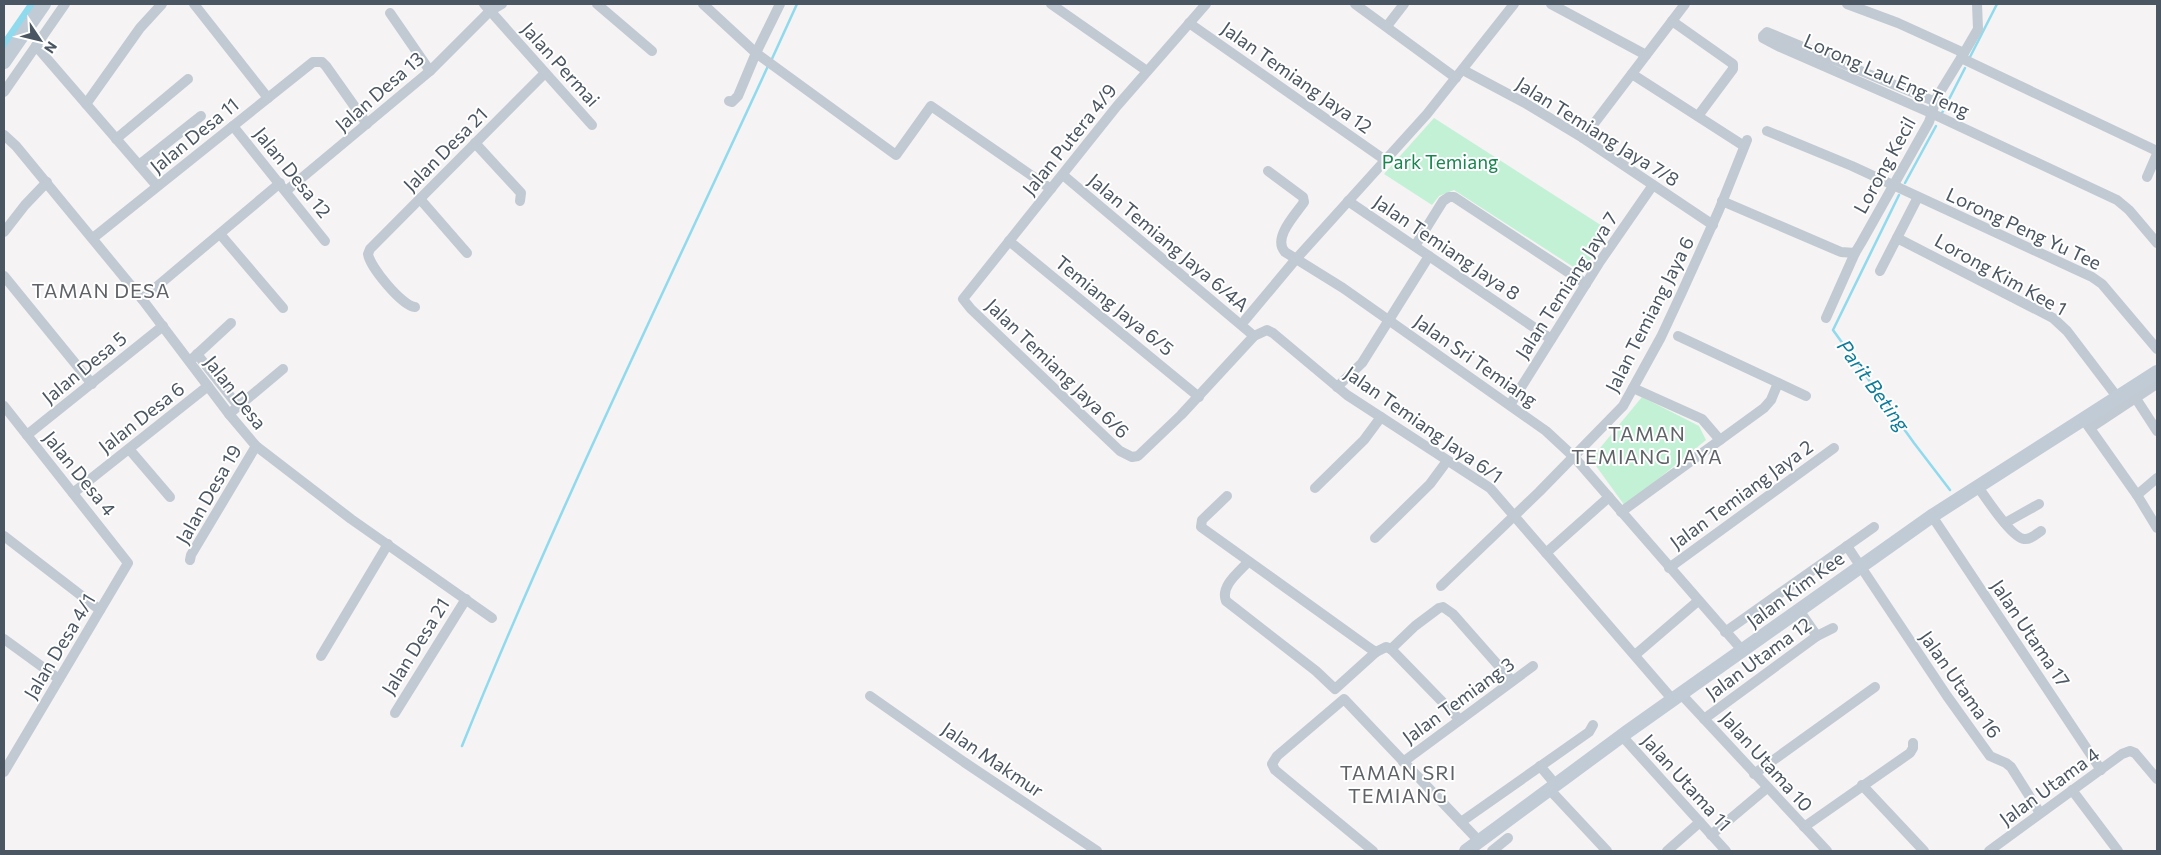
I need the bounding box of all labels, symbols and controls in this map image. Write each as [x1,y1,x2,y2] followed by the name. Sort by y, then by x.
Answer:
[15,15,65,65] north arrow
[1217,16,1377,138] street label: Jalan Temiang Jaya 12
[517,17,605,111] street label: Jalan Permai
[1801,28,1973,122] street label: Lorong Lau Eng Teng
[41,39,61,57] text: N
[330,46,428,136] street label: Jalan Desa 13
[1512,71,1684,191] street label: Jalan Temiang Jaya 7/8
[1017,79,1121,199] street label: Jalan Putera 4/9
[145,92,243,178] street label: Jalan Desa 11
[398,102,492,196] street label: Jalan Desa 21
[1848,113,1920,217] street label: Lorong Kecil
[250,122,336,222] street label: Jalan Desa 12
[1382,150,1498,173] park label: Park Temiang
[1084,168,1254,316] street label: Jalan Temiang Jaya 6/4A
[1943,182,2105,274] street label: Lorong Peng Yu Tee
[1369,189,1525,305] street label: Jalan Temiang Jaya 8
[1510,207,1622,363] street label: Jalan Temiang Jaya 7
[1931,228,2071,320] street label: Lorong Kim Kee 1
[1600,232,1698,396] street label: Jalan Temiang Jaya 6
[1051,250,1179,360] street label: Temiang Jaya 6/5
[32,278,170,302] district label: TAMAN DESA
[981,293,1135,443] street label: Jalan Temiang Jaya 6/6
[1410,309,1542,411] street label: Jalan Sri Temiang
[37,326,131,408] street label: Jalan Desa 5
[1833,335,1916,436] water label: Parit Beting
[200,350,272,434] street label: Jalan Desa
[1340,361,1508,487] street label: Jalan Temiang Jaya 6/1
[94,376,188,458] street label: Jalan Desa 6
[1571,421,1723,468] district label: TAMAN TEMIANG JAYA
[39,426,121,520] street label: Jalan Desa 4
[1665,435,1817,553] street label: Jalan Temiang Jaya 2
[170,440,246,548] street label: Jalan Desa 19
[1742,546,1848,632] street label: Jalan Kim Kee
[1987,575,2075,691] street label: Jalan Utama 17
[19,589,99,703] street label: Jalan Desa 4/1
[376,593,454,699] street label: Jalan Desa 21
[1701,612,1815,704] street label: Jalan Utama 12
[1915,626,2007,742] street label: Jalan Utama 16
[1398,652,1518,748] street label: Jalan Temiang 3
[1716,706,1818,816] street label: Jalan Utama 10
[938,717,1049,802] street label: Jalan Makmur
[1637,729,1737,835] street label: Jalan Utama 11
[1995,742,2103,830] street label: Jalan Utama 4
[1340,760,1456,807] district label: TAMAN SRI TEMIANG

